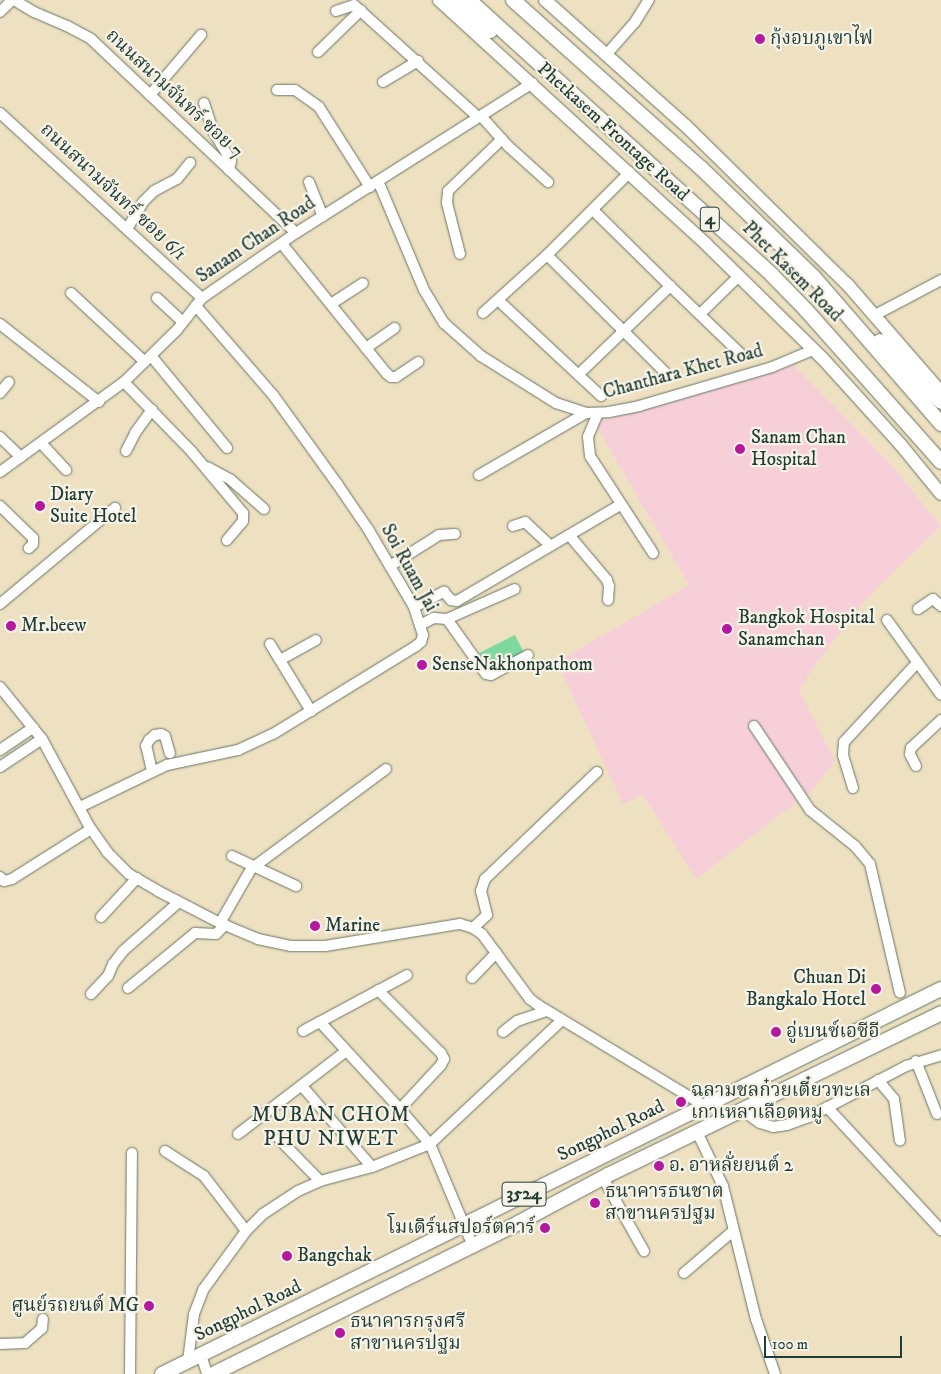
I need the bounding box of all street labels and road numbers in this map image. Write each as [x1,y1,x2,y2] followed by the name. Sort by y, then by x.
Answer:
[101,25,247,163] street label: ถนนสนามจันทร์ ซอย 7
[532,58,694,206] street label: Phetkasem Frontage Road
[35,118,191,266] street label: ถนนสนามจันทร์ ซอย 6/1
[192,192,320,288] street label: Sanam Chan Road
[699,203,721,234] road number: 4
[737,217,847,327] street label: Phet Kasem Road
[601,340,765,404] street label: Chanthara Khet Road
[376,520,442,616] street label: Soi Ruam Jai
[554,1095,668,1167] street label: Songphol Road
[502,1178,546,1210] road number: 3524
[191,1275,305,1347] street label: Songphol Road

